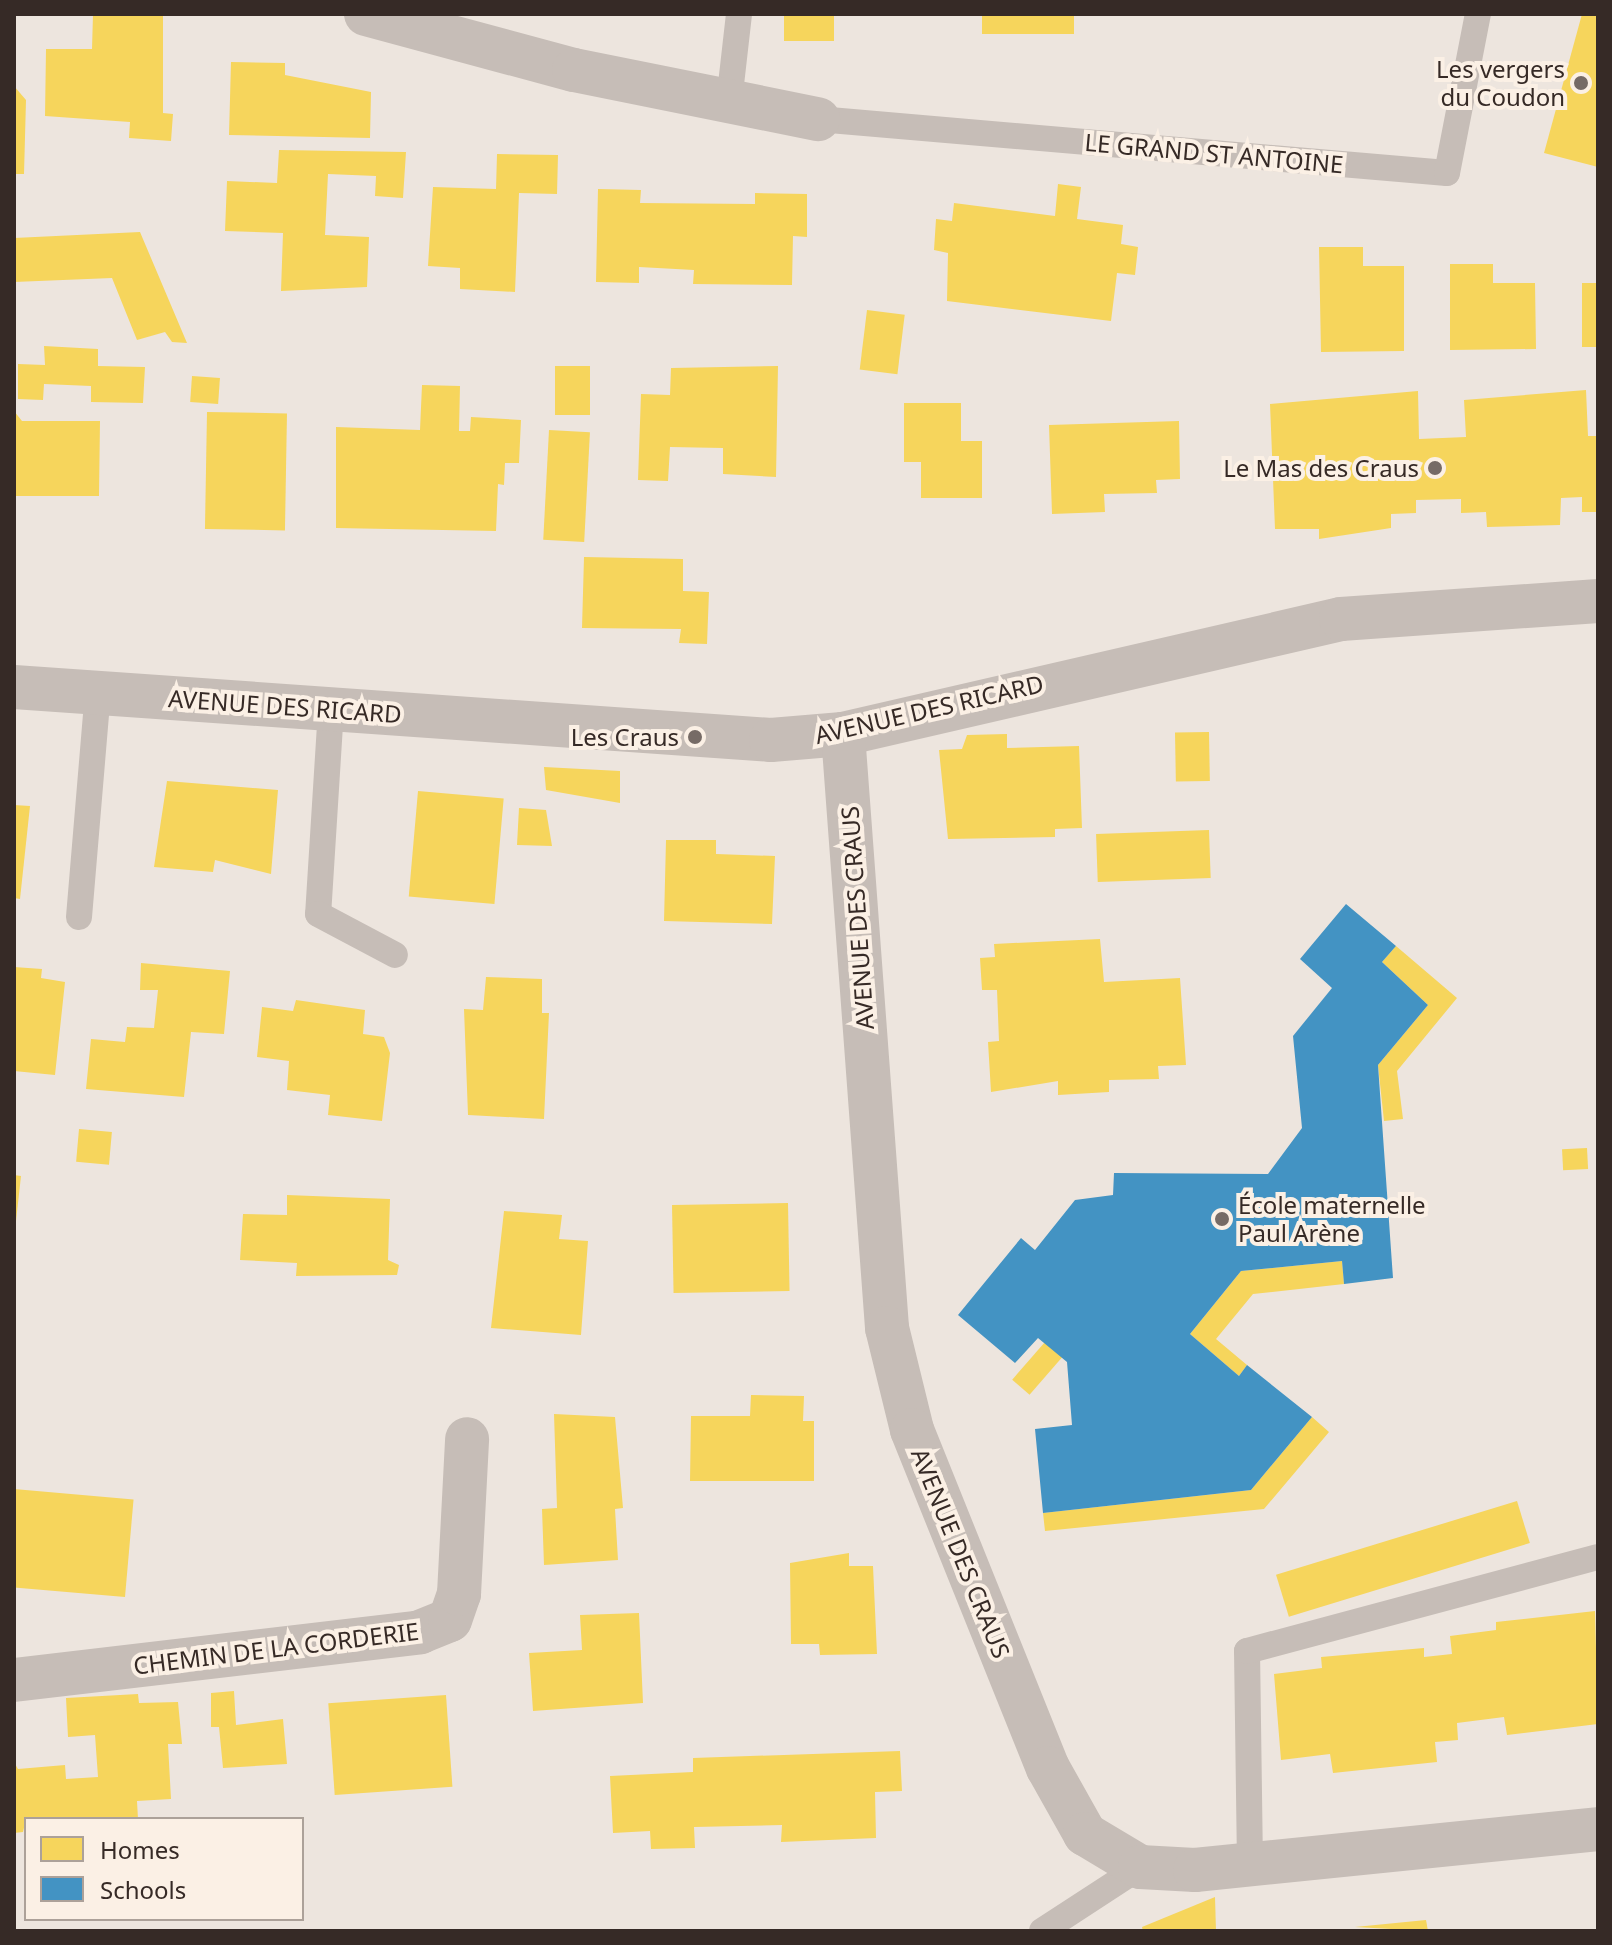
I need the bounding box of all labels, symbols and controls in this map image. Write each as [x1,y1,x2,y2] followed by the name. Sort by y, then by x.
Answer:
[1436,55,1565,111] place label: Les vergers du Coudon
[1572,74,1590,92] marker: Les vergers du Coudon
[1083,127,1345,179] street label: LE GRAND ST ANTOINE
[1223,454,1419,482] place label: Le Mas des Craus
[1426,459,1444,477] marker: Le Mas des Craus
[812,669,1046,749] street label: AVENUE DES RICARD
[167,683,403,729] street label: AVENUE DES RICARD
[571,723,679,751] place label: Les Craus
[686,728,704,746] marker: Les Craus
[835,805,879,1031] street label: AVENUE DES CRAUS
[1238,1191,1426,1247] place label: École maternelle Paul Arène
[1213,1210,1231,1228] marker: École maternelle Paul Arène
[906,1444,1016,1662] street label: AVENUE DES CRAUS
[132,1616,420,1680] street label: CHEMIN DE LA CORDERIE
[24,1817,304,1921] legend
[100,1833,180,1866] text: Homes
[100,1873,186,1906] text: Schools

